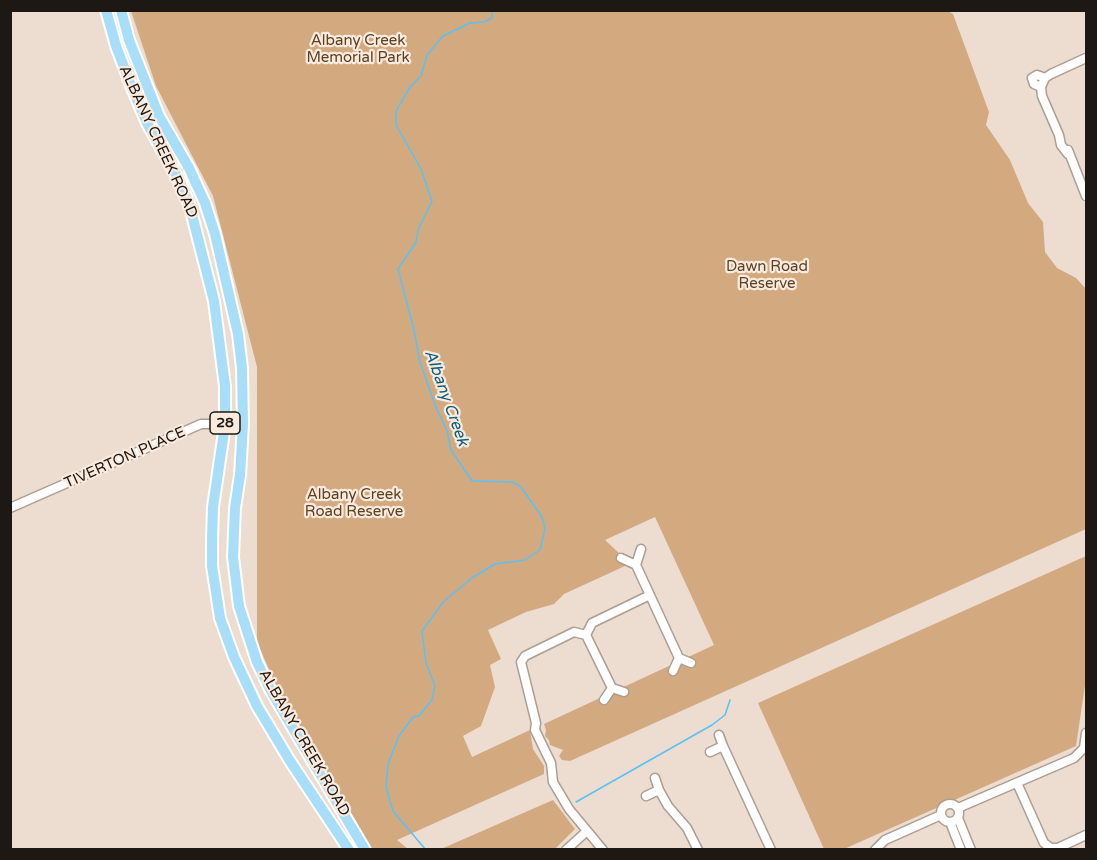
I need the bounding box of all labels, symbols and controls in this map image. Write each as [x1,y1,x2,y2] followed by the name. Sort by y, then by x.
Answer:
[306,32,410,67] park label: Albany Creek Memorial Park
[115,63,201,221] street label: ALBANY CREEK ROAD
[726,258,808,293] park label: Dawn Road Reserve
[420,347,472,449] water label: Albany Creek
[210,412,240,434] road number: 28
[62,423,188,493] street label: TIVERTON PLACE
[305,486,403,521] park label: Albany Creek Road Reserve
[255,667,353,819] street label: ALBANY CREEK ROAD

